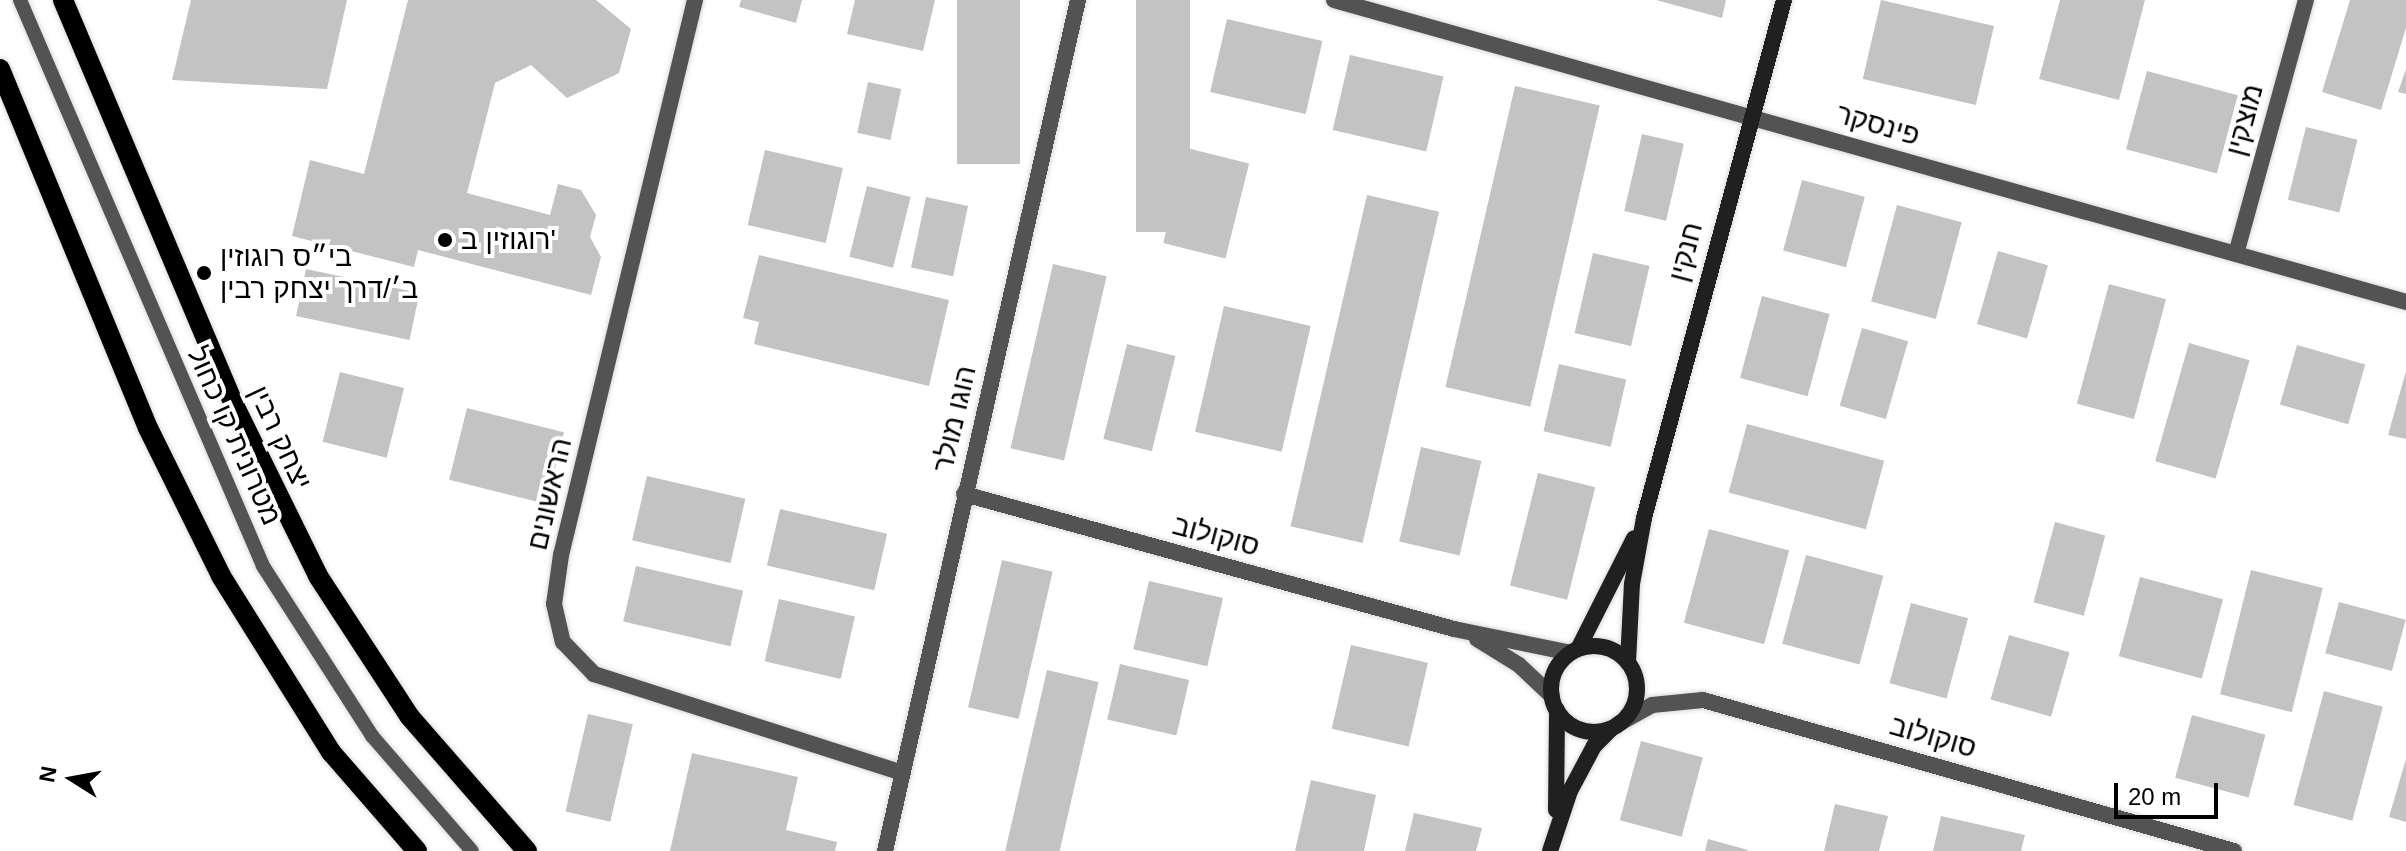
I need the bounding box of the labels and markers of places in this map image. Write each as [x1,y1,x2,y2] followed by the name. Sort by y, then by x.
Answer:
[461,223,556,257] place label: רוגוזין ב'
[436,231,454,249] marker: רוגוזין ב'
[220,240,418,306] place label: בי״ס רוגוזין ב׳/דרך יצחק רבין
[195,264,213,282] marker: בי״ס רוגוזין ב׳/דרך יצחק רבין

